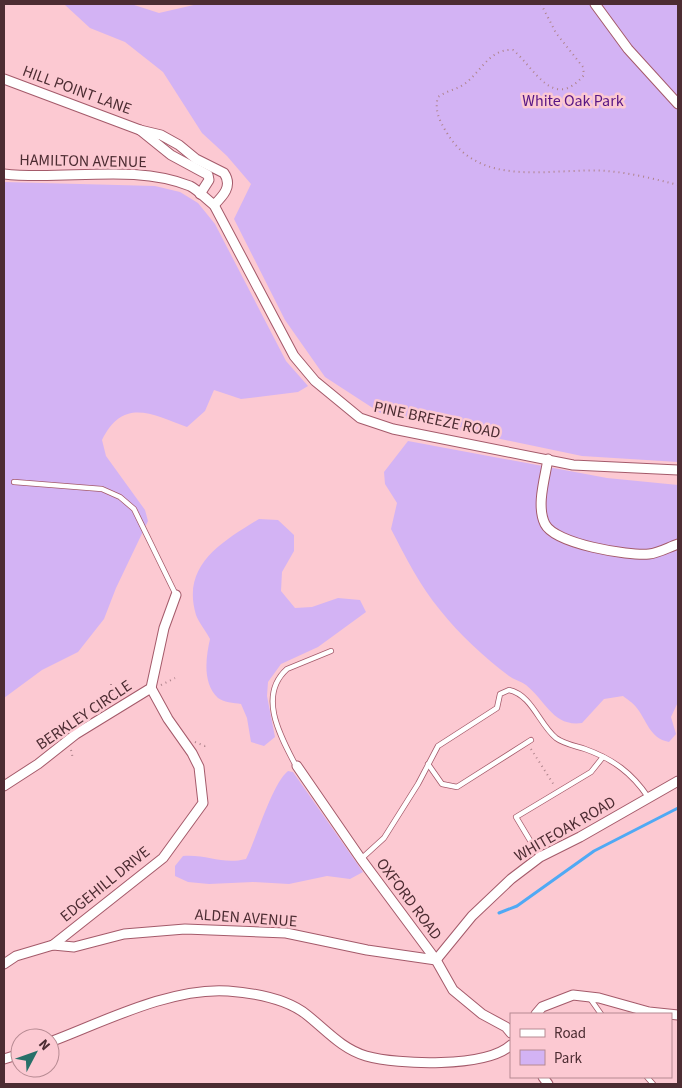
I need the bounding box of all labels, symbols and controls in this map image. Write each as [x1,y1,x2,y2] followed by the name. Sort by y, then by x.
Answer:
[19,60,135,120] street label: HILL POINT LANE
[522,90,624,112] park label: White Oak Park
[19,149,147,173] street label: HAMILTON AVENUE
[372,396,503,444] street label: PINE BREEZE ROAD
[32,675,136,755] street label: BERKLEY CIRCLE
[510,791,620,867] street label: WHITEOAK ROAD
[55,841,155,927] street label: EDGEHILL DRIVE
[371,854,447,945] street label: OXFORD ROAD
[194,903,298,933] street label: ALDEN AVENUE
[510,1013,672,1078] legend
[554,1023,586,1044] text: Road
[10,1028,60,1078] north arrow
[33,1035,55,1055] text: N
[554,1048,583,1069] text: Park

